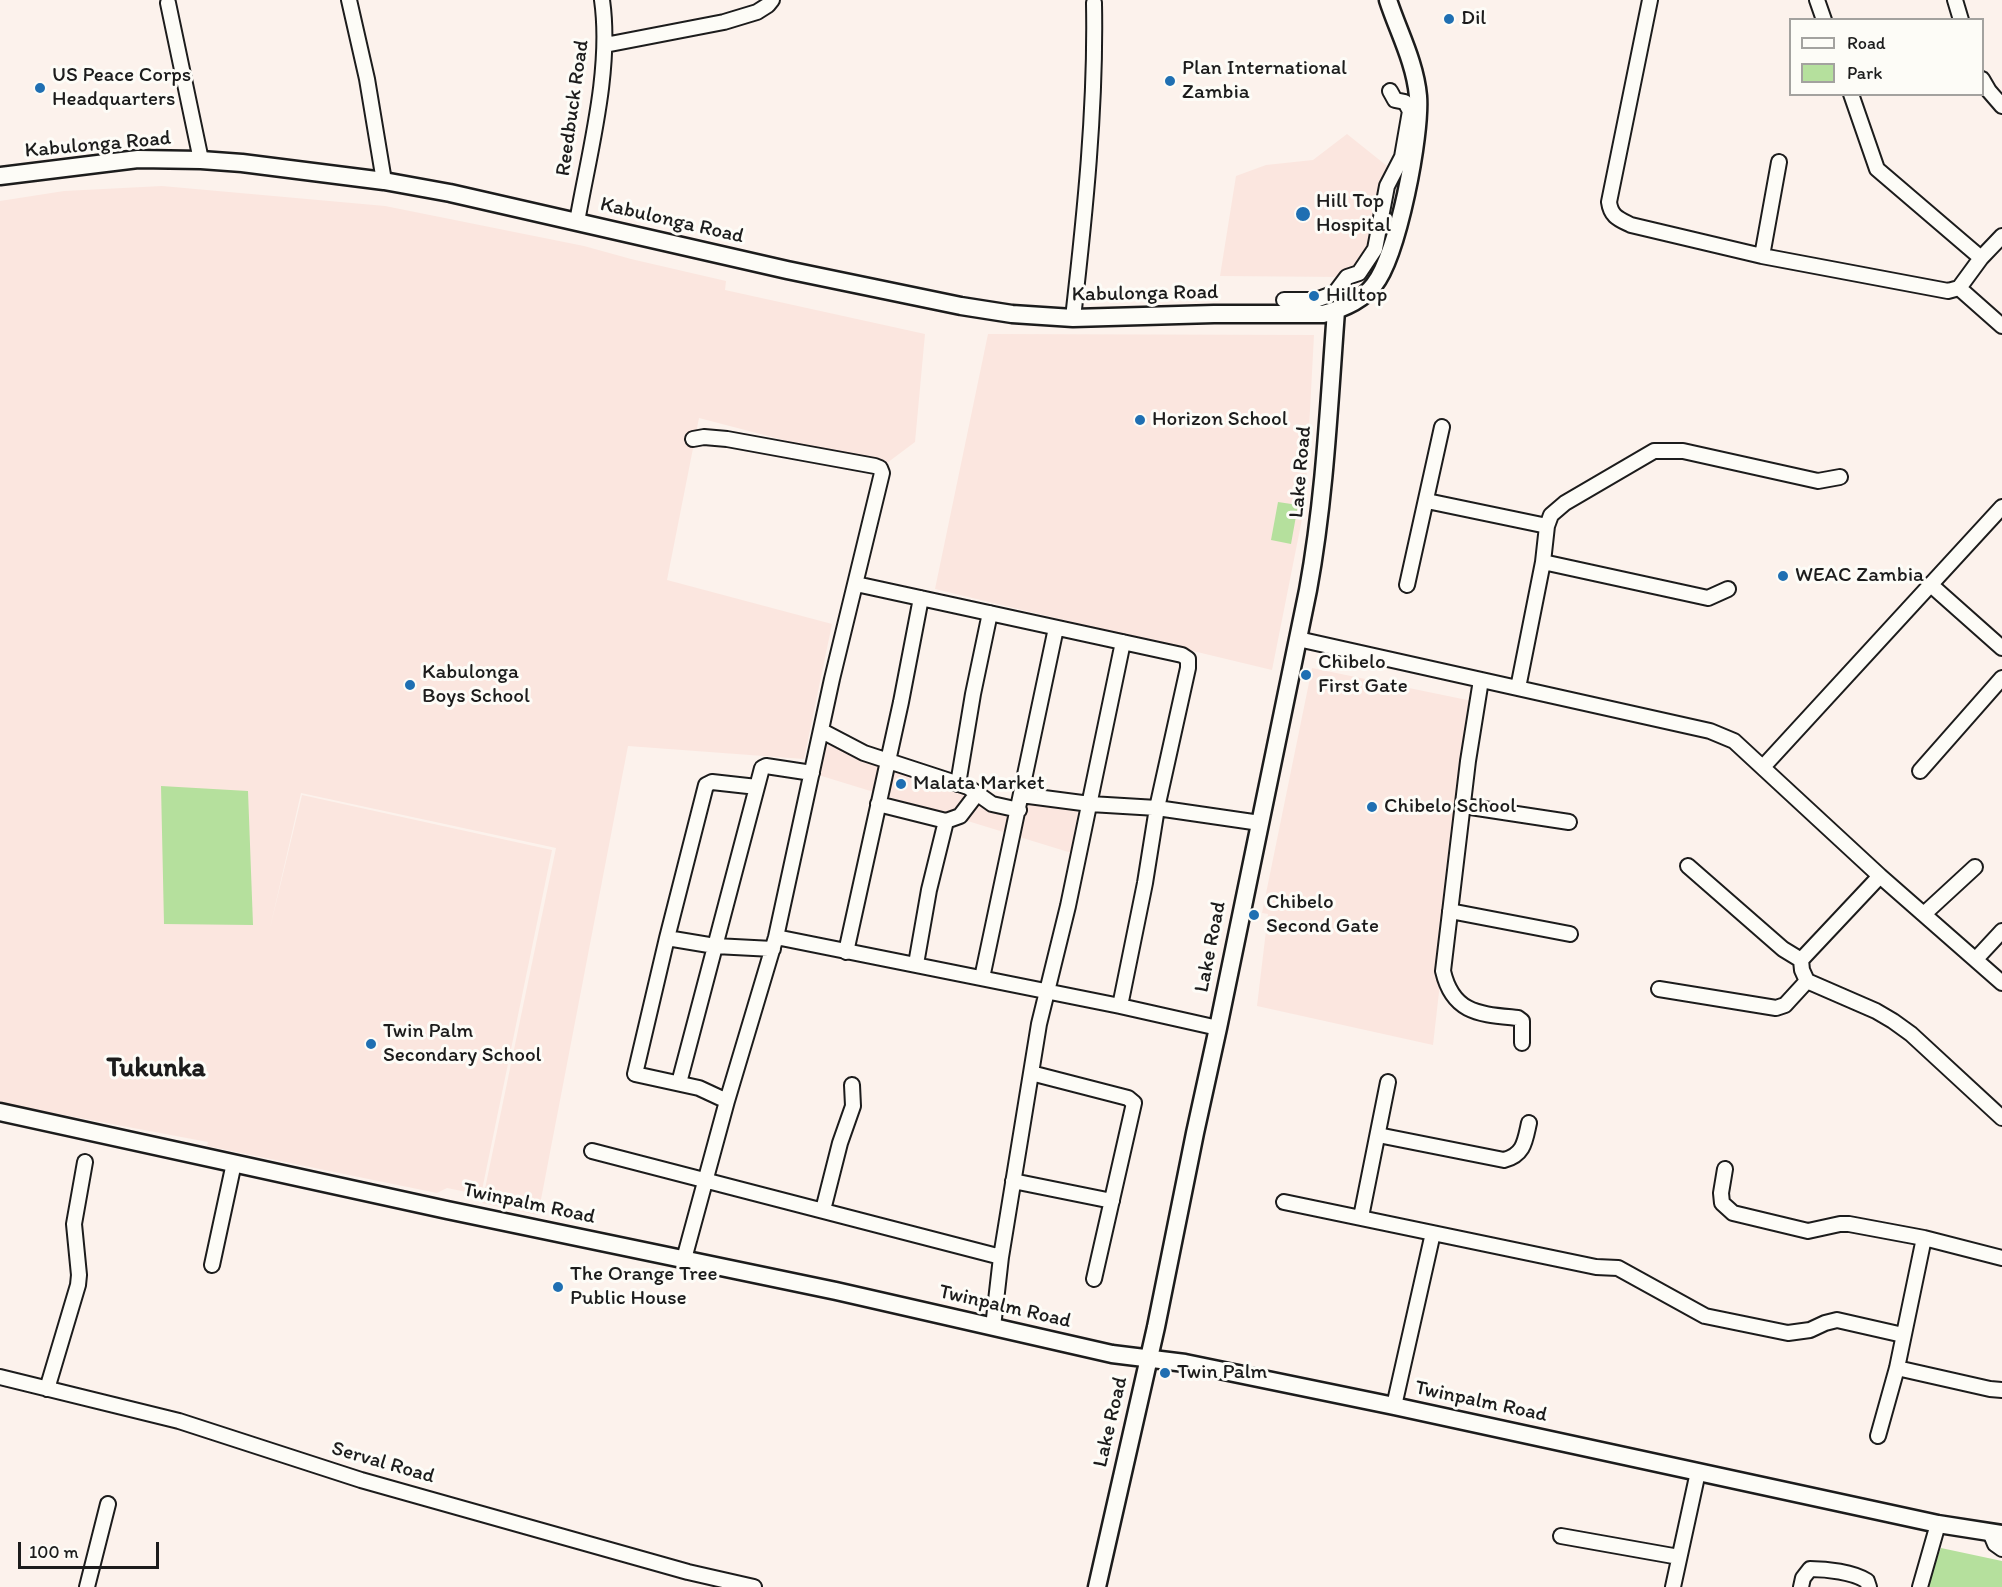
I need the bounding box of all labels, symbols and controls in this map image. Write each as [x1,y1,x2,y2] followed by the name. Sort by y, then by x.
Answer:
[1461,6,1486,32] place label: Dil
[1442,12,1456,26] marker: Dil
[1789,18,1984,96] legend
[1847,32,1886,54] text: Road
[551,38,595,178] street label: Reedbuck Road
[1182,56,1347,106] place label: Plan International Zambia
[1847,62,1882,84] text: Park
[52,63,191,113] place label: US Peace Corps Headquarters
[1163,74,1177,88] marker: Plan International Zambia
[33,81,47,95] marker: US Peace Corps Headquarters
[24,126,172,164] street label: Kabulonga Road
[1316,189,1391,239] place label: Hill Top Hospital
[598,192,746,250] street label: Kabulonga Road
[1294,205,1312,223] marker: Hill Top Hospital
[1071,280,1219,308] street label: Kabulonga Road
[1326,283,1387,309] place label: Hilltop
[1307,289,1321,303] marker: Hilltop
[1152,407,1288,433] place label: Horizon School
[1133,413,1147,427] marker: Horizon School
[1284,425,1318,519] street label: Lake Road
[1795,563,1924,589] place label: WEAC Zambia
[1776,569,1790,583] marker: WEAC Zambia
[1318,650,1408,700] place label: Chibelo First Gate
[422,660,530,710] place label: Kabulonga Boys School
[1299,668,1313,682] marker: Chibelo First Gate
[403,678,417,692] marker: Kabulonga Boys School
[913,771,1045,797] place label: Malata Market
[894,777,908,791] marker: Malata Market
[1384,794,1516,820] place label: Chibelo School
[1365,800,1379,814] marker: Chibelo School
[1266,890,1379,940] place label: Chibelo Second Gate
[1190,899,1232,995] street label: Lake Road
[1247,908,1261,922] marker: Chibelo Second Gate
[383,1019,542,1069] place label: Twin Palm Secondary School
[364,1037,378,1051] marker: Twin Palm Secondary School
[106,1053,206,1085] district label: Tukunka
[460,1178,598,1230] street label: Twinpalm Road
[570,1262,718,1312] place label: The Orange Tree Public House
[551,1280,565,1294] marker: The Orange Tree Public House
[936,1280,1074,1334] street label: Twinpalm Road
[1177,1360,1267,1386] place label: Twin Palm
[1158,1366,1172,1380] marker: Twin Palm
[1088,1374,1134,1470] street label: Lake Road
[1412,1376,1550,1428] street label: Twinpalm Road
[329,1436,437,1490] street label: Serval Road
[21,1530,162,1568] scale bar
[29,1541,79,1563] text: 100 m

